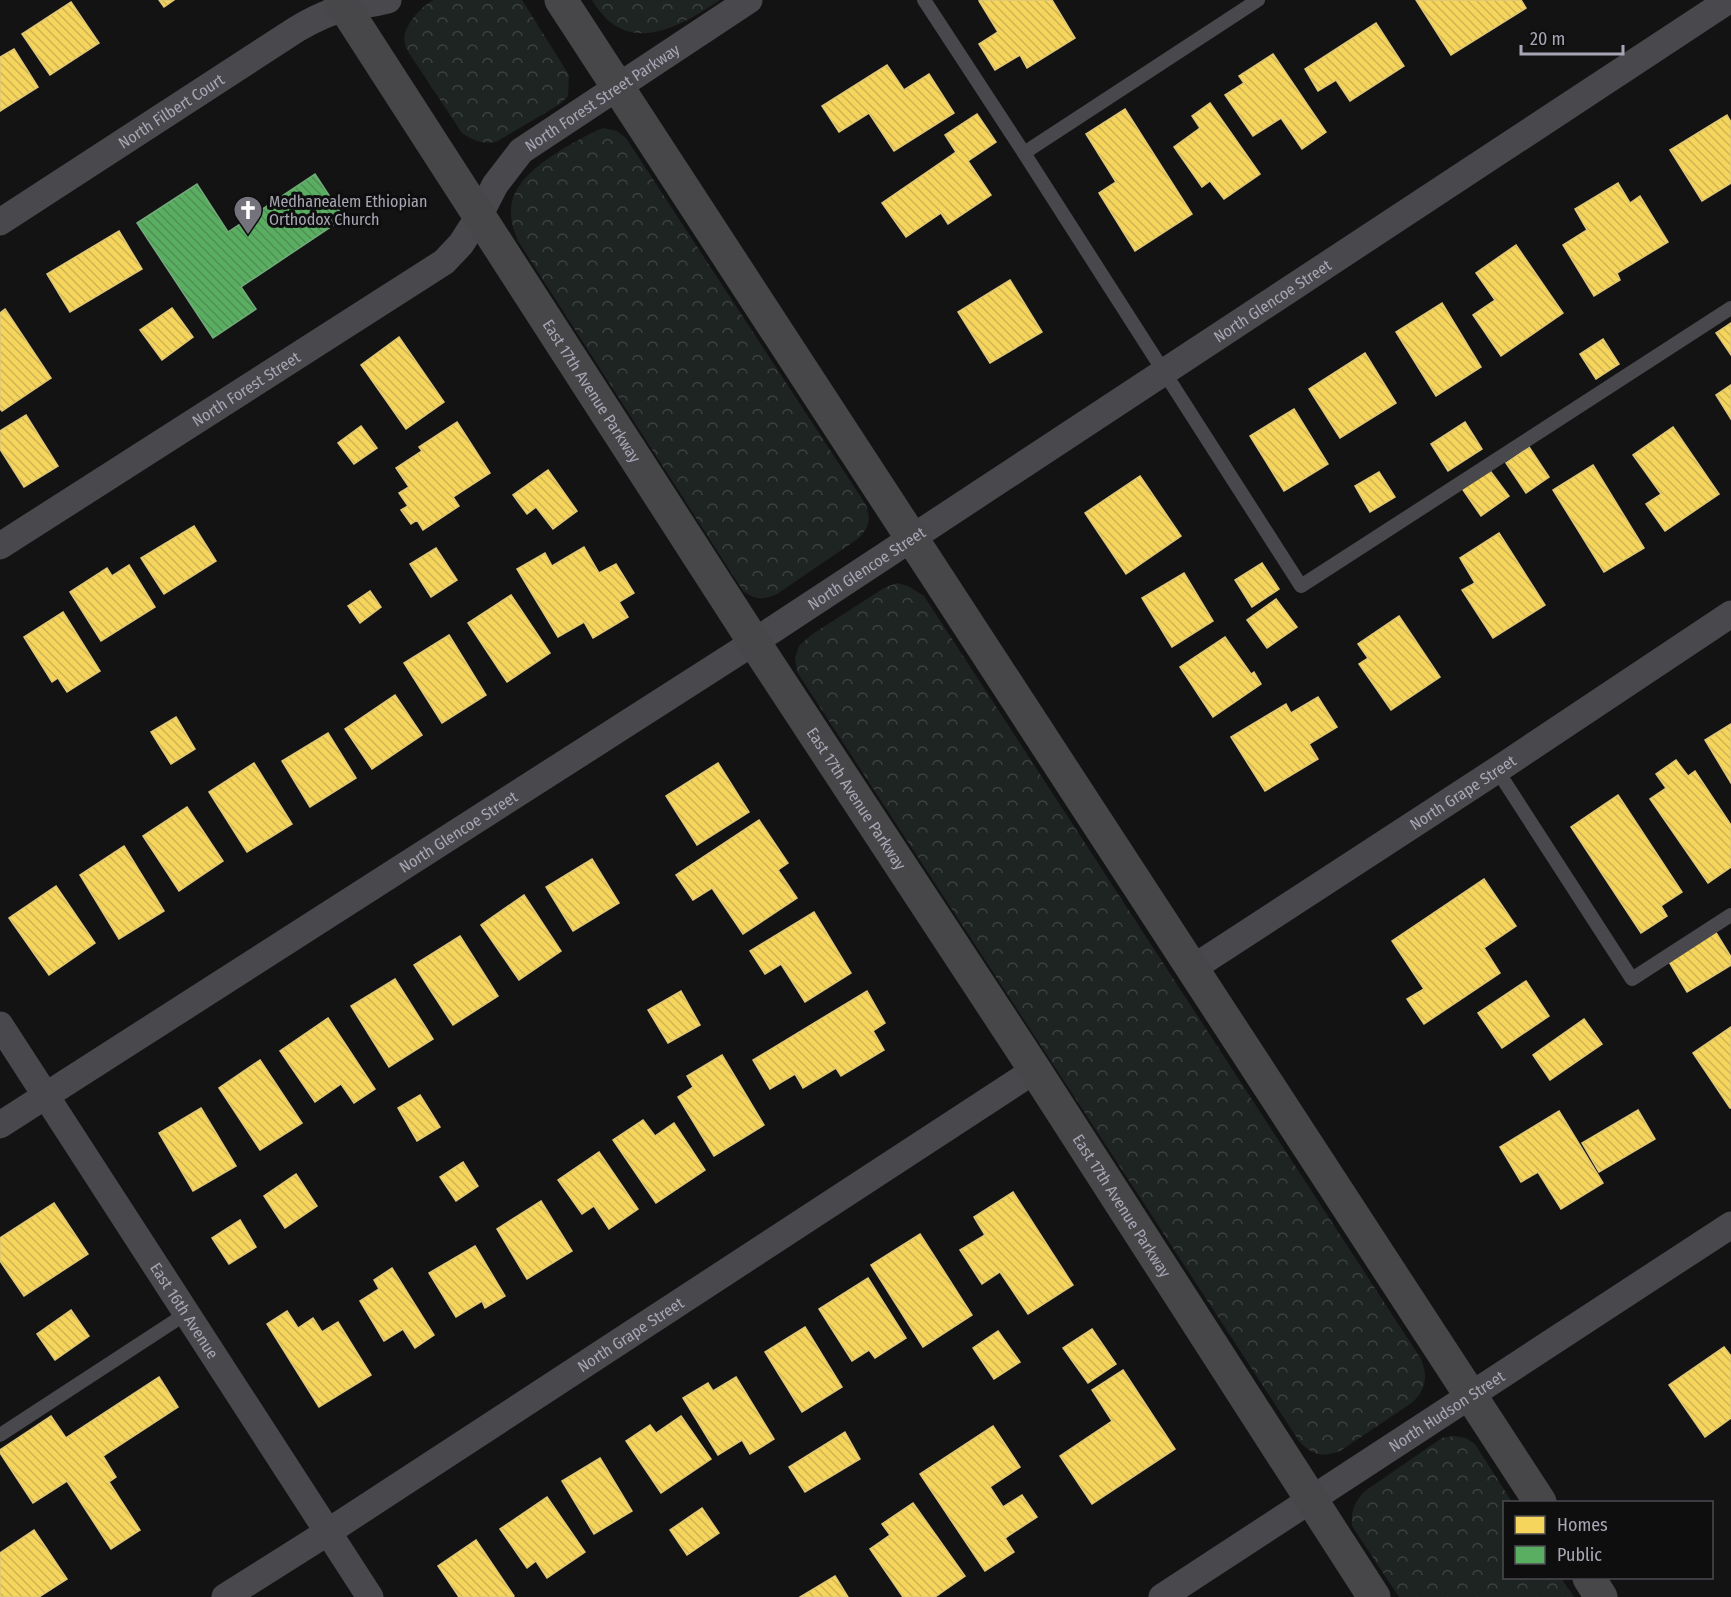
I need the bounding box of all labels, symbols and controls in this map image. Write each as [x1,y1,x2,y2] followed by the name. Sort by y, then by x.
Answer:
[1521,18,1623,56] scale bar
[1530,28,1565,50] text: 20 m
[521,39,684,156] street label: North Forest Street Parkway
[115,70,228,153] street label: North Filbert Court
[269,192,427,229] place label: Medhanealem Ethiopian Orthodox Church
[232,194,264,236] church icon: Medhanealem Ethiopian Orthodox Church
[1210,255,1336,347] street label: North Glencoe Street
[539,316,645,467] street label: East 17th Avenue Parkway
[189,347,304,431] street label: North Forest Street
[804,522,930,614] street label: North Glencoe Street
[803,724,910,874] street label: East 17th Avenue Parkway
[1406,751,1520,834] street label: North Grape Street
[396,787,522,877] street label: North Glencoe Street
[1069,1131,1175,1282] street label: East 17th Avenue Parkway
[146,1259,222,1362] street label: East 16th Avenue
[574,1293,688,1376] street label: North Grape Street
[1385,1366,1509,1456] street label: North Hudson Street
[1503,1501,1713,1579] legend
[1557,1514,1608,1536] text: Homes
[1557,1544,1602,1566] text: Public

